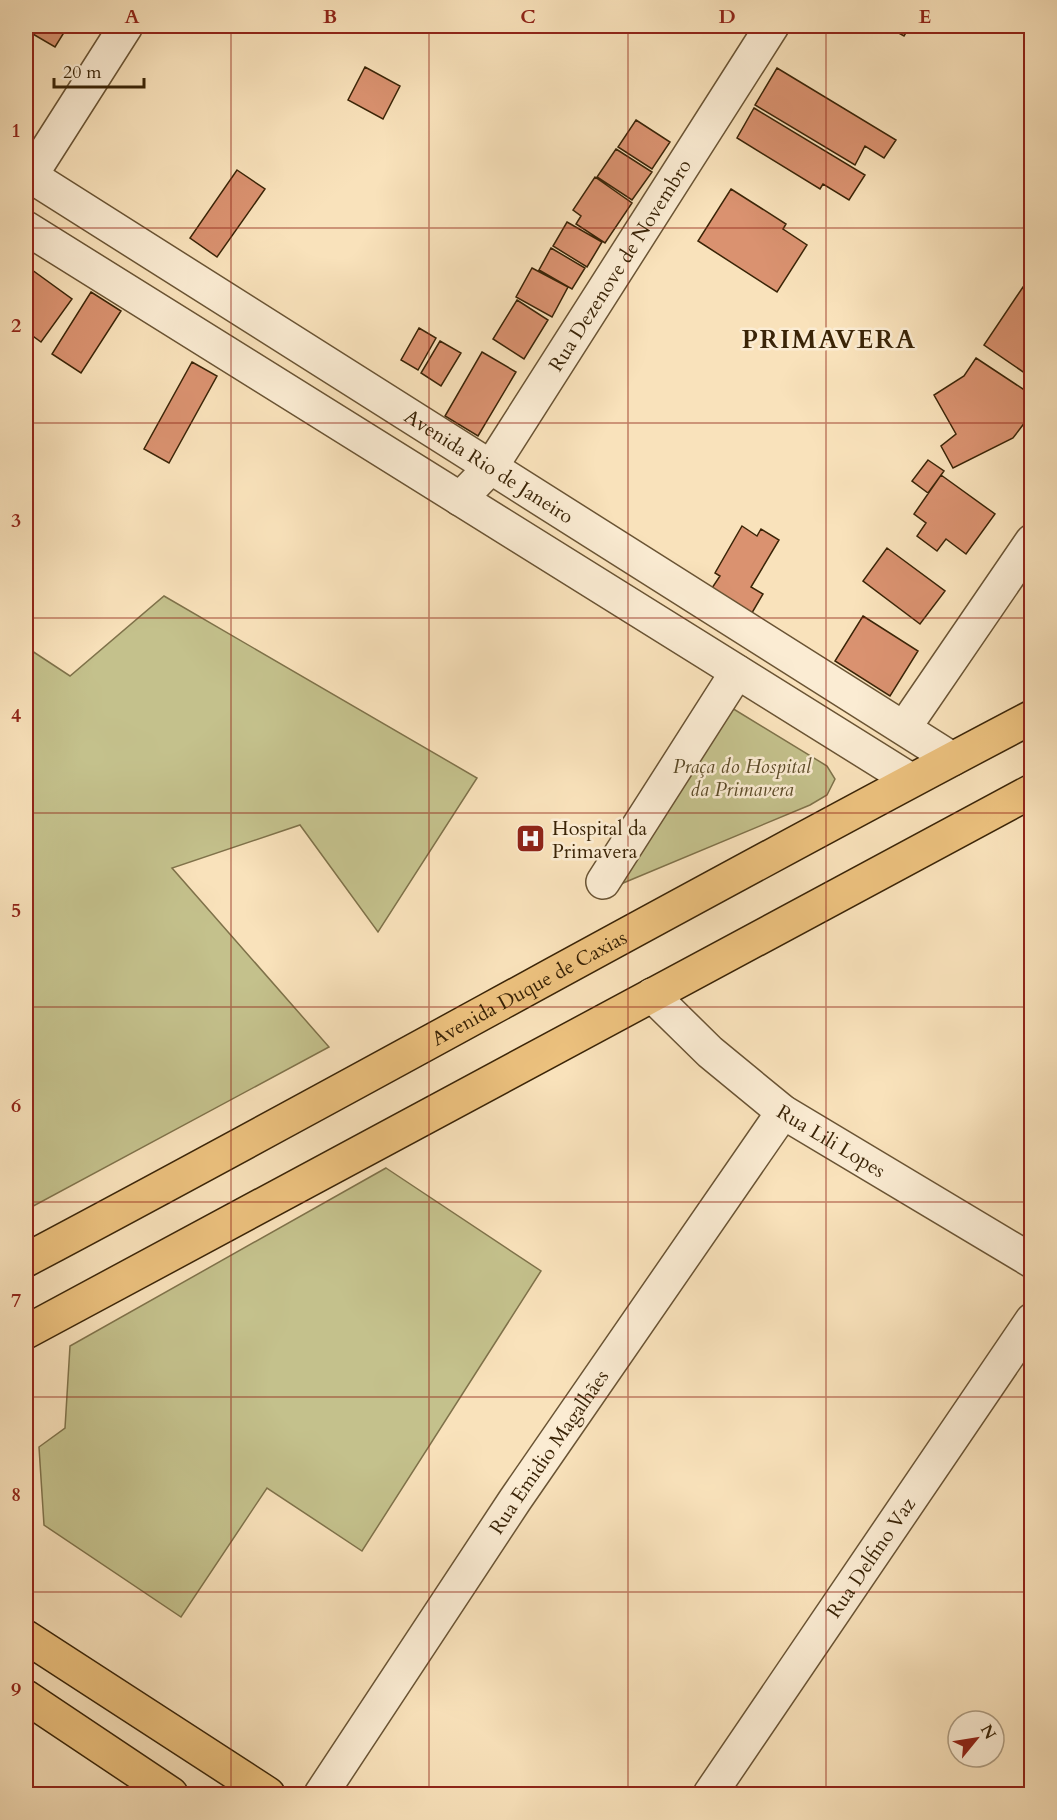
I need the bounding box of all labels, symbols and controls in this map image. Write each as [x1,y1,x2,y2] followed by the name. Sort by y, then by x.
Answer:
[124,3,140,30] text: A
[323,3,337,30] text: B
[520,3,536,30] text: C
[718,3,736,30] text: D
[919,3,931,30] text: E
[54,51,144,89] scale bar
[63,60,102,85] text: 20 m
[11,117,21,144] text: 1
[542,154,698,377] street label: Rua Dezenove de Novembro
[11,312,21,339] text: 2
[741,322,917,357] district label: PRIMAVERA
[399,403,579,530] street label: Avenida Rio de Janeiro
[11,507,21,534] text: 3
[11,702,21,729] text: 4
[673,753,812,803] park label: Praça do Hospital da Primavera
[552,815,648,865] place label: Hospital da Primavera
[515,823,547,855] hospital icon: Hospital da Primavera
[11,897,21,924] text: 5
[427,924,632,1052] street label: Avenida Duque de Caxias
[11,1092,21,1119] text: 6
[772,1098,890,1184] street label: Rua Lili Lopes
[11,1287,21,1314] text: 7
[483,1364,615,1540] street label: Rua Emidio Magalhães
[11,1481,21,1508] text: 8
[821,1492,922,1623] street label: Rua Delfino Vaz
[11,1676,21,1703] text: 9
[946,1709,1006,1769] north arrow
[975,1720,1001,1744] text: N

